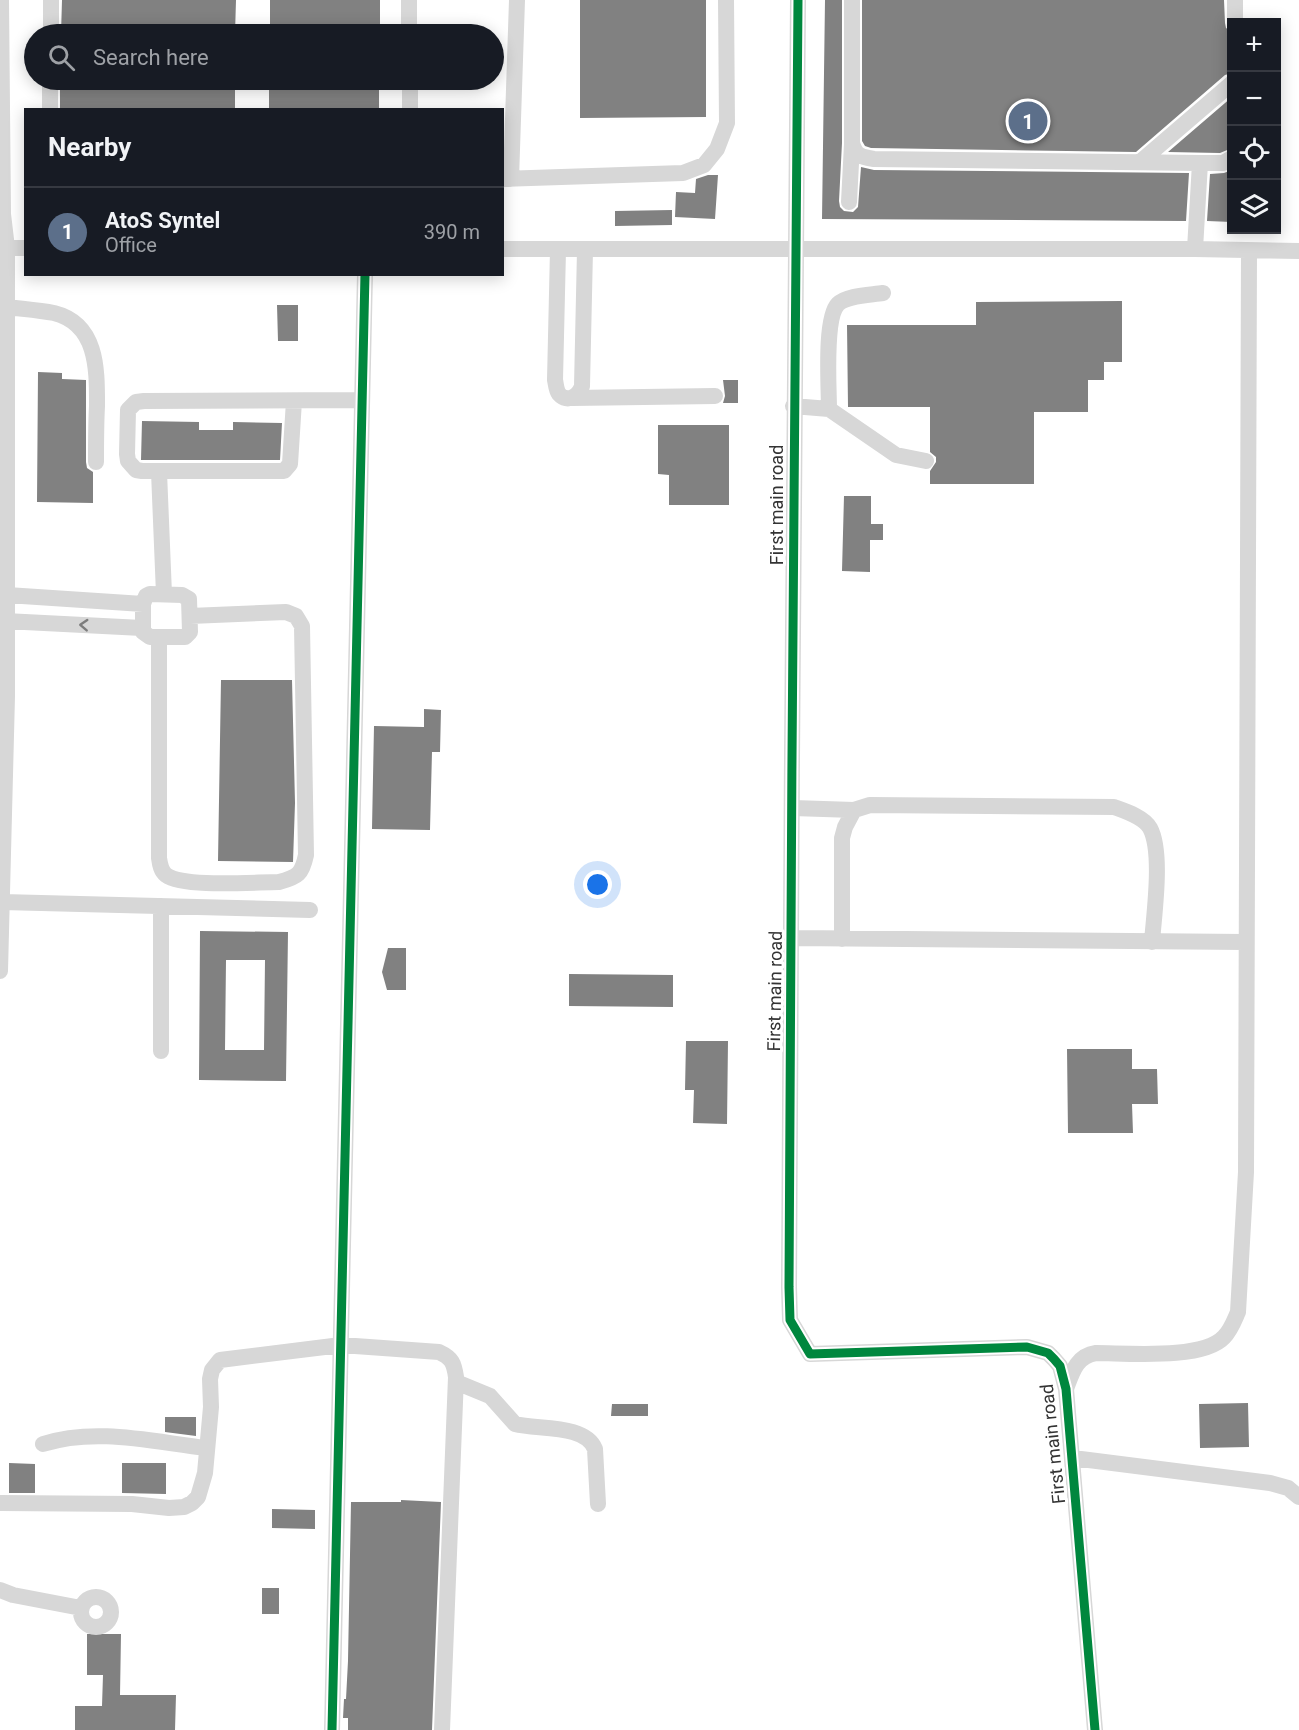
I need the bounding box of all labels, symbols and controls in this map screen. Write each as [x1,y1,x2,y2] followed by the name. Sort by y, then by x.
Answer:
[1227,18,1281,234] map controls
[1227,18,1281,72] button: +
[24,24,504,90] search box
[45,41,78,74] icon: search
[93,45,209,70] text: Search here
[1227,72,1281,126] button: −
[1008,98,1048,144] pin: 1
[1227,126,1281,180] button: locate
[48,132,131,162] text: Nearby
[1227,180,1281,234] button: layers
[105,208,220,233] text: AtoS Syntel
[62,220,73,244] text: 1
[424,220,480,244] text: 390 m
[105,233,157,257] text: Office
[766,445,787,565] street label: First main road
[79,619,88,632] one-way arrow
[583,870,612,899] your location
[763,931,786,1051] street label: First main road
[1036,1383,1069,1505] street label: First main road

